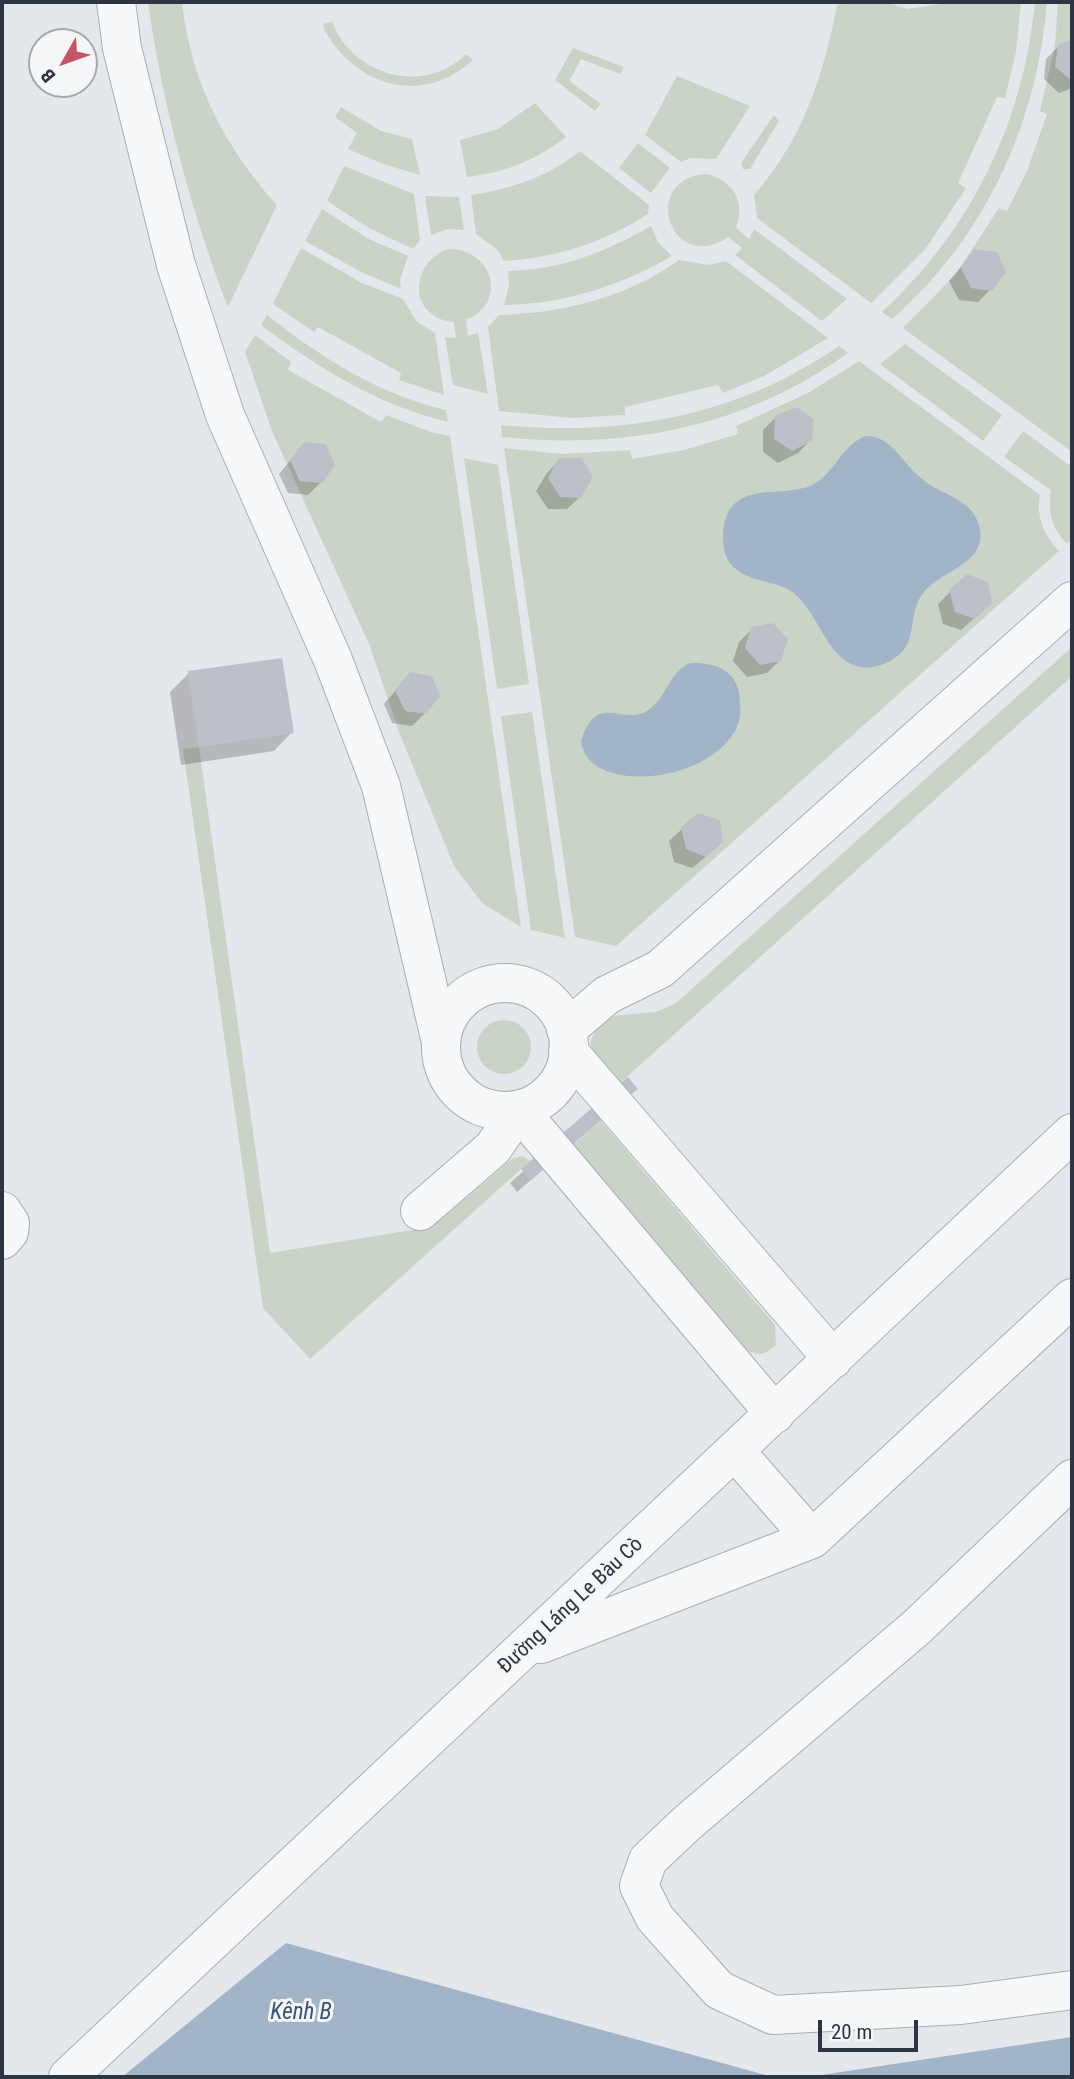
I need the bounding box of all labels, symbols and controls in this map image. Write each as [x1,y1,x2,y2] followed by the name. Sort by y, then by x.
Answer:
[28,28,98,98] north arrow
[36,64,60,87] text: B
[493,1532,649,1680] street label: Đường Láng Le Bàu Cò
[270,1999,332,2027] water label: Kênh B
[822,2006,922,2050] scale bar
[831,2020,872,2044] text: 20 m

